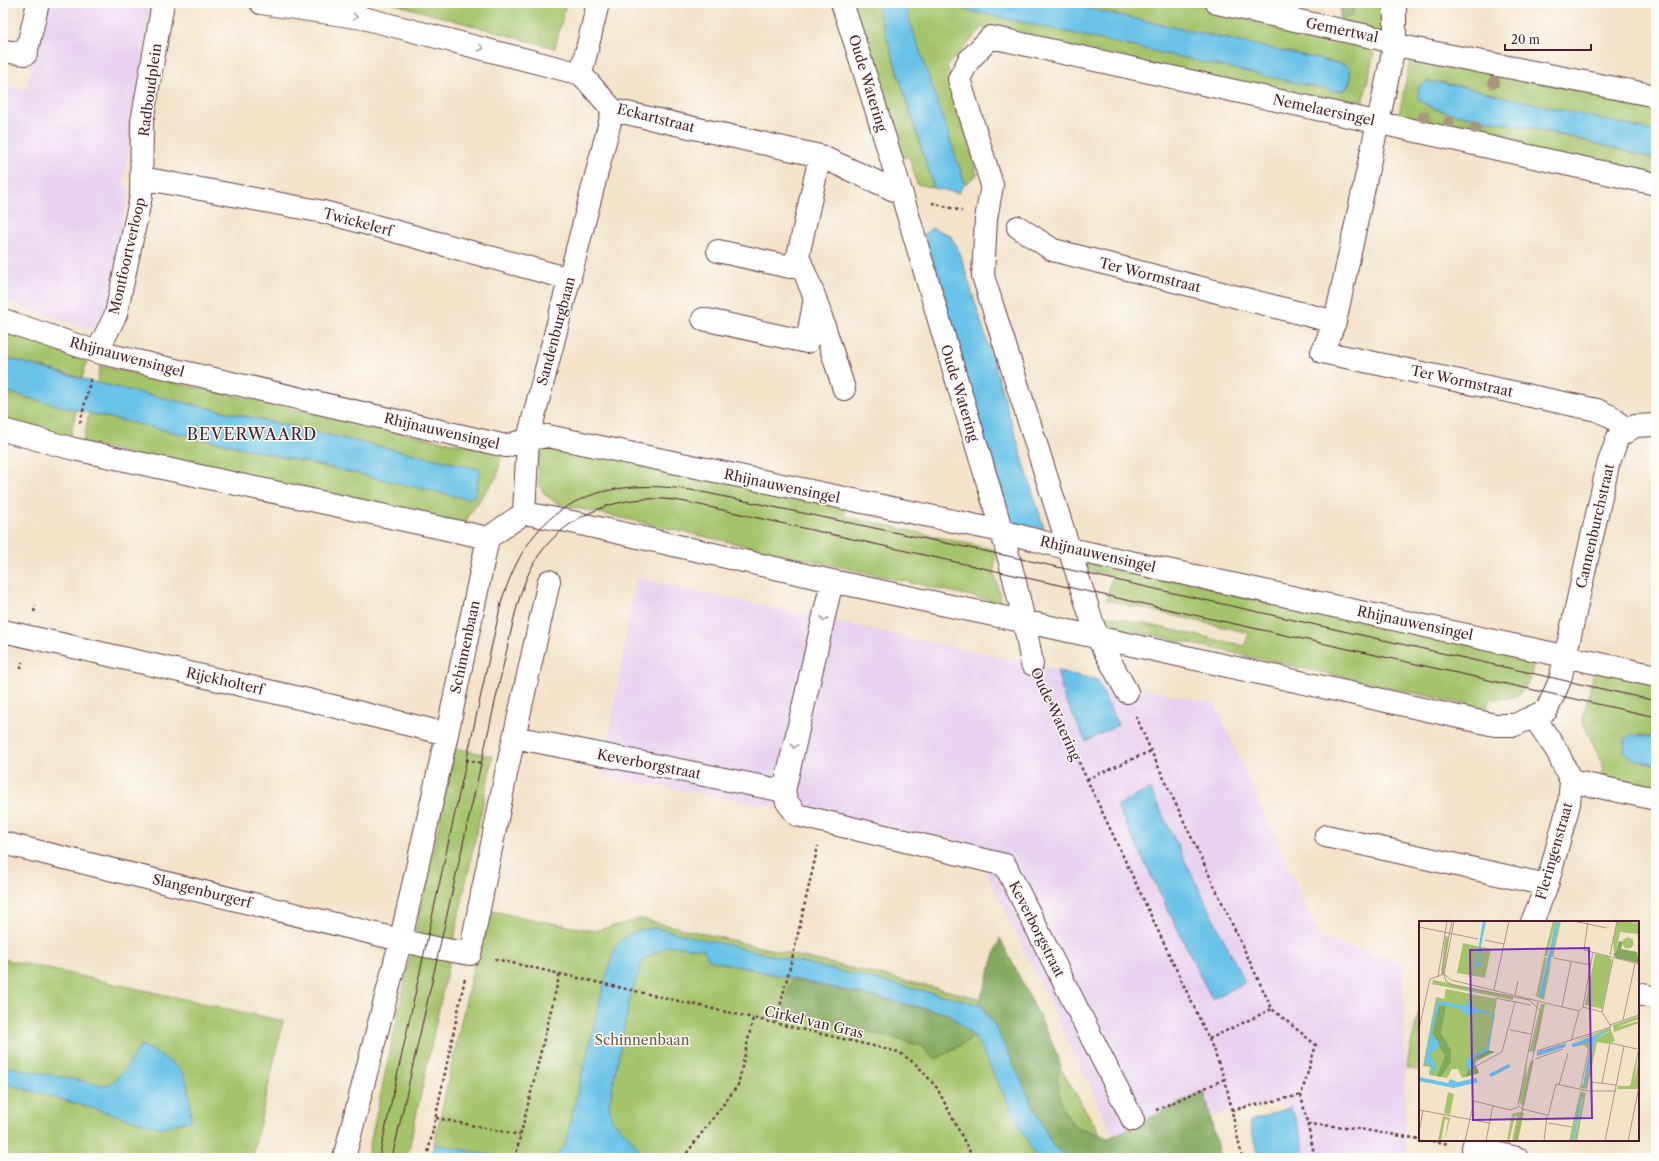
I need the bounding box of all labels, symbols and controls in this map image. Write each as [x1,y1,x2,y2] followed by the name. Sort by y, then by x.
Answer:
[352,12,358,21] one-way arrow
[1304,14,1380,46] street label: Gemertwal
[1505,26,1591,52] scale bar
[845,32,891,134] street label: Oude Watering
[1511,32,1540,47] text: 20 m
[135,42,165,138] street label: Radboudplein
[477,43,484,52] one-way arrow
[1271,90,1377,130] street label: Nemelaersingel
[615,100,697,136] street label: Eckartstraat
[105,196,149,316] street label: Montfoortverloop
[321,204,397,240] street label: Twickelerf
[1097,254,1203,296] street label: Ter Wormstraat
[533,274,579,387] street label: Sandenburgbaan
[68,333,186,381] street label: Rhijnauwensingel
[937,342,983,444] street label: Oude Watering
[1409,361,1515,401] street label: Ter Wormstraat
[382,409,502,453] street label: Rhijnauwensingel
[187,424,317,444] district label: BEVERWAARD
[1572,462,1618,590] street label: Cannenburchstraat
[722,465,842,507] street label: Rhijnauwensingel
[1038,532,1158,576] street label: Rhijnauwensingel
[446,599,484,695] street label: Schinnenbaan
[1355,602,1475,644] street label: Rhijnauwensingel
[820,616,828,622] one-way arrow
[184,663,268,699] street label: Rijckholterf
[1027,665,1086,764] street label: Oude Watering
[791,743,799,749] one-way arrow
[595,745,703,783] street label: Keverborgstraat
[1532,800,1577,902] street label: Fleringenstraat
[151,870,255,913] street label: Slangenburgerf
[1005,878,1069,980] street label: Keverborgstraat
[1419,921,1639,1141] inset map
[763,1002,865,1042] street label: Cirkel van Gras
[595,1031,690,1049] park label: Schinnenbaan

